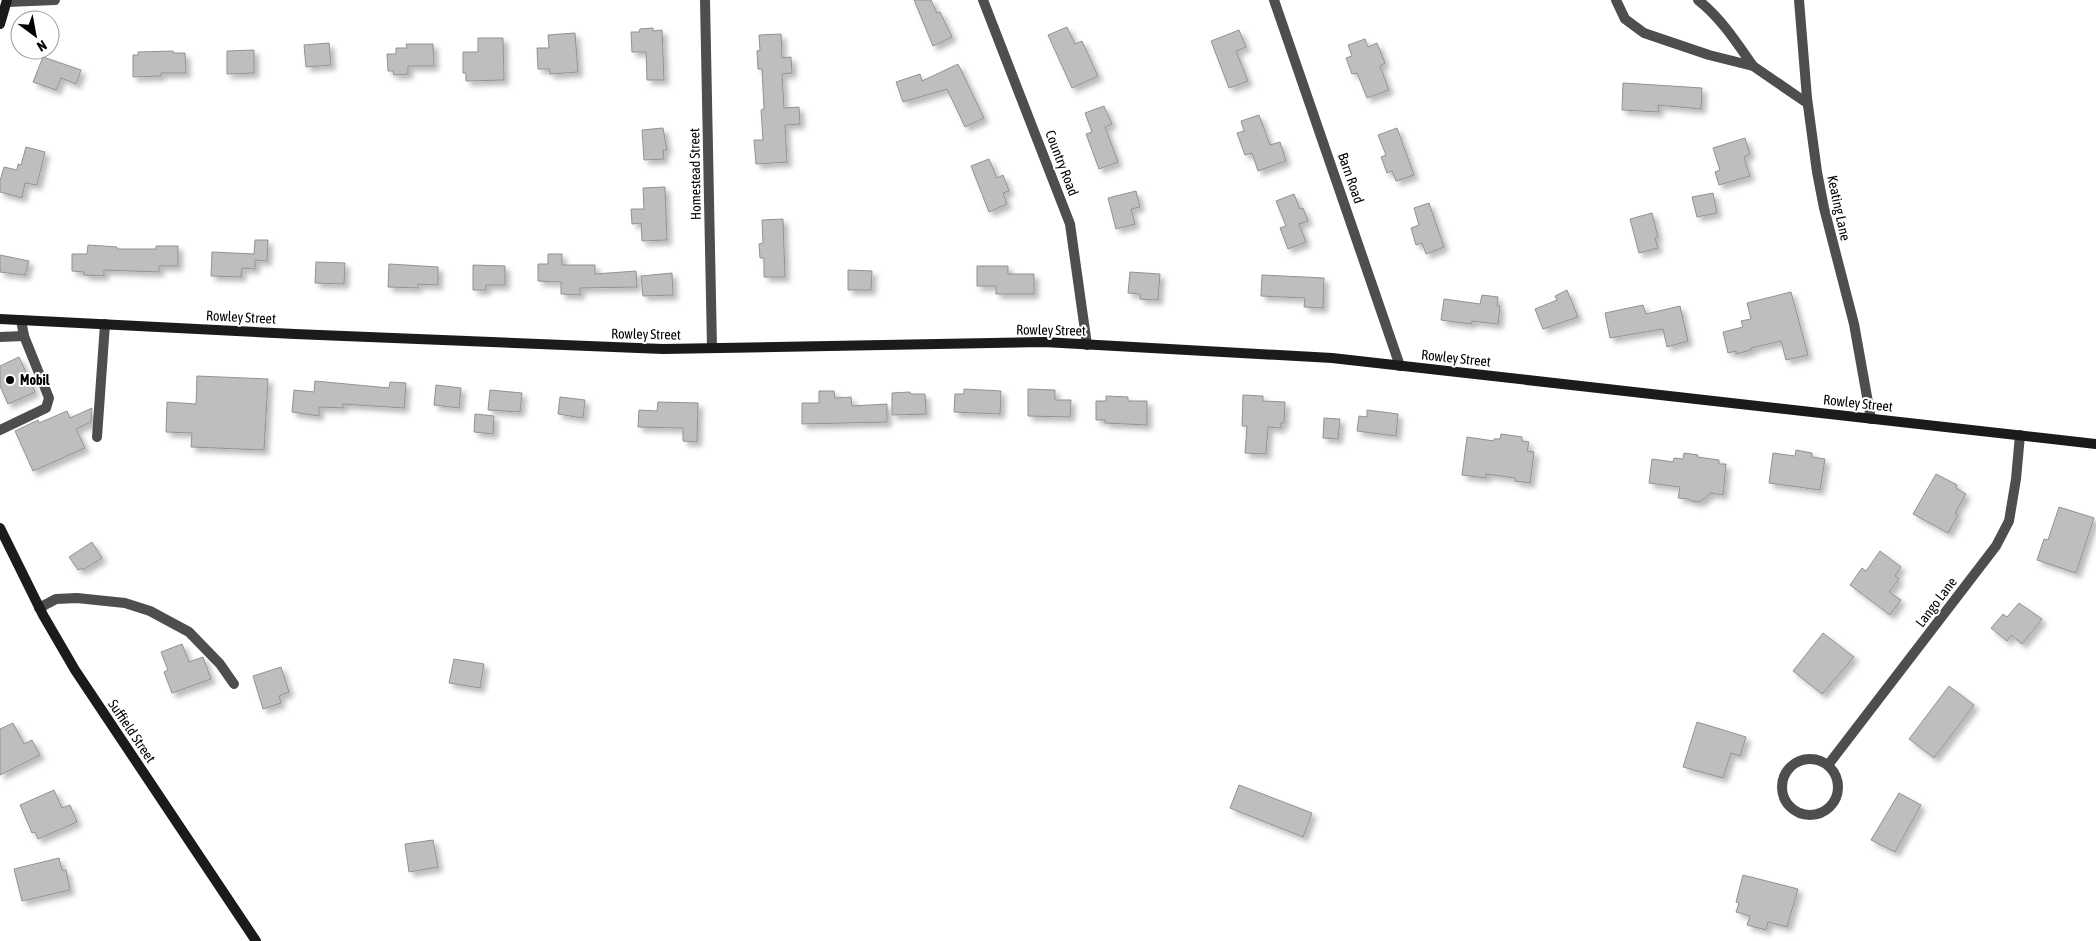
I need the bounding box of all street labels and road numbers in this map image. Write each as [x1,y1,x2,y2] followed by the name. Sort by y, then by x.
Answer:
[686,128,704,220] street label: Homestead Street
[1042,128,1082,198] street label: Country Road
[1335,150,1367,206] street label: Barn Road
[1824,174,1854,242] street label: Keating Lane
[206,307,276,327] street label: Rowley Street
[1016,321,1086,339] street label: Rowley Street
[611,325,681,343] street label: Rowley Street
[1420,346,1492,370] street label: Rowley Street
[1822,391,1894,415] street label: Rowley Street
[1912,574,1960,630] street label: Lango Lane
[105,696,159,766] street label: Suffield Street

